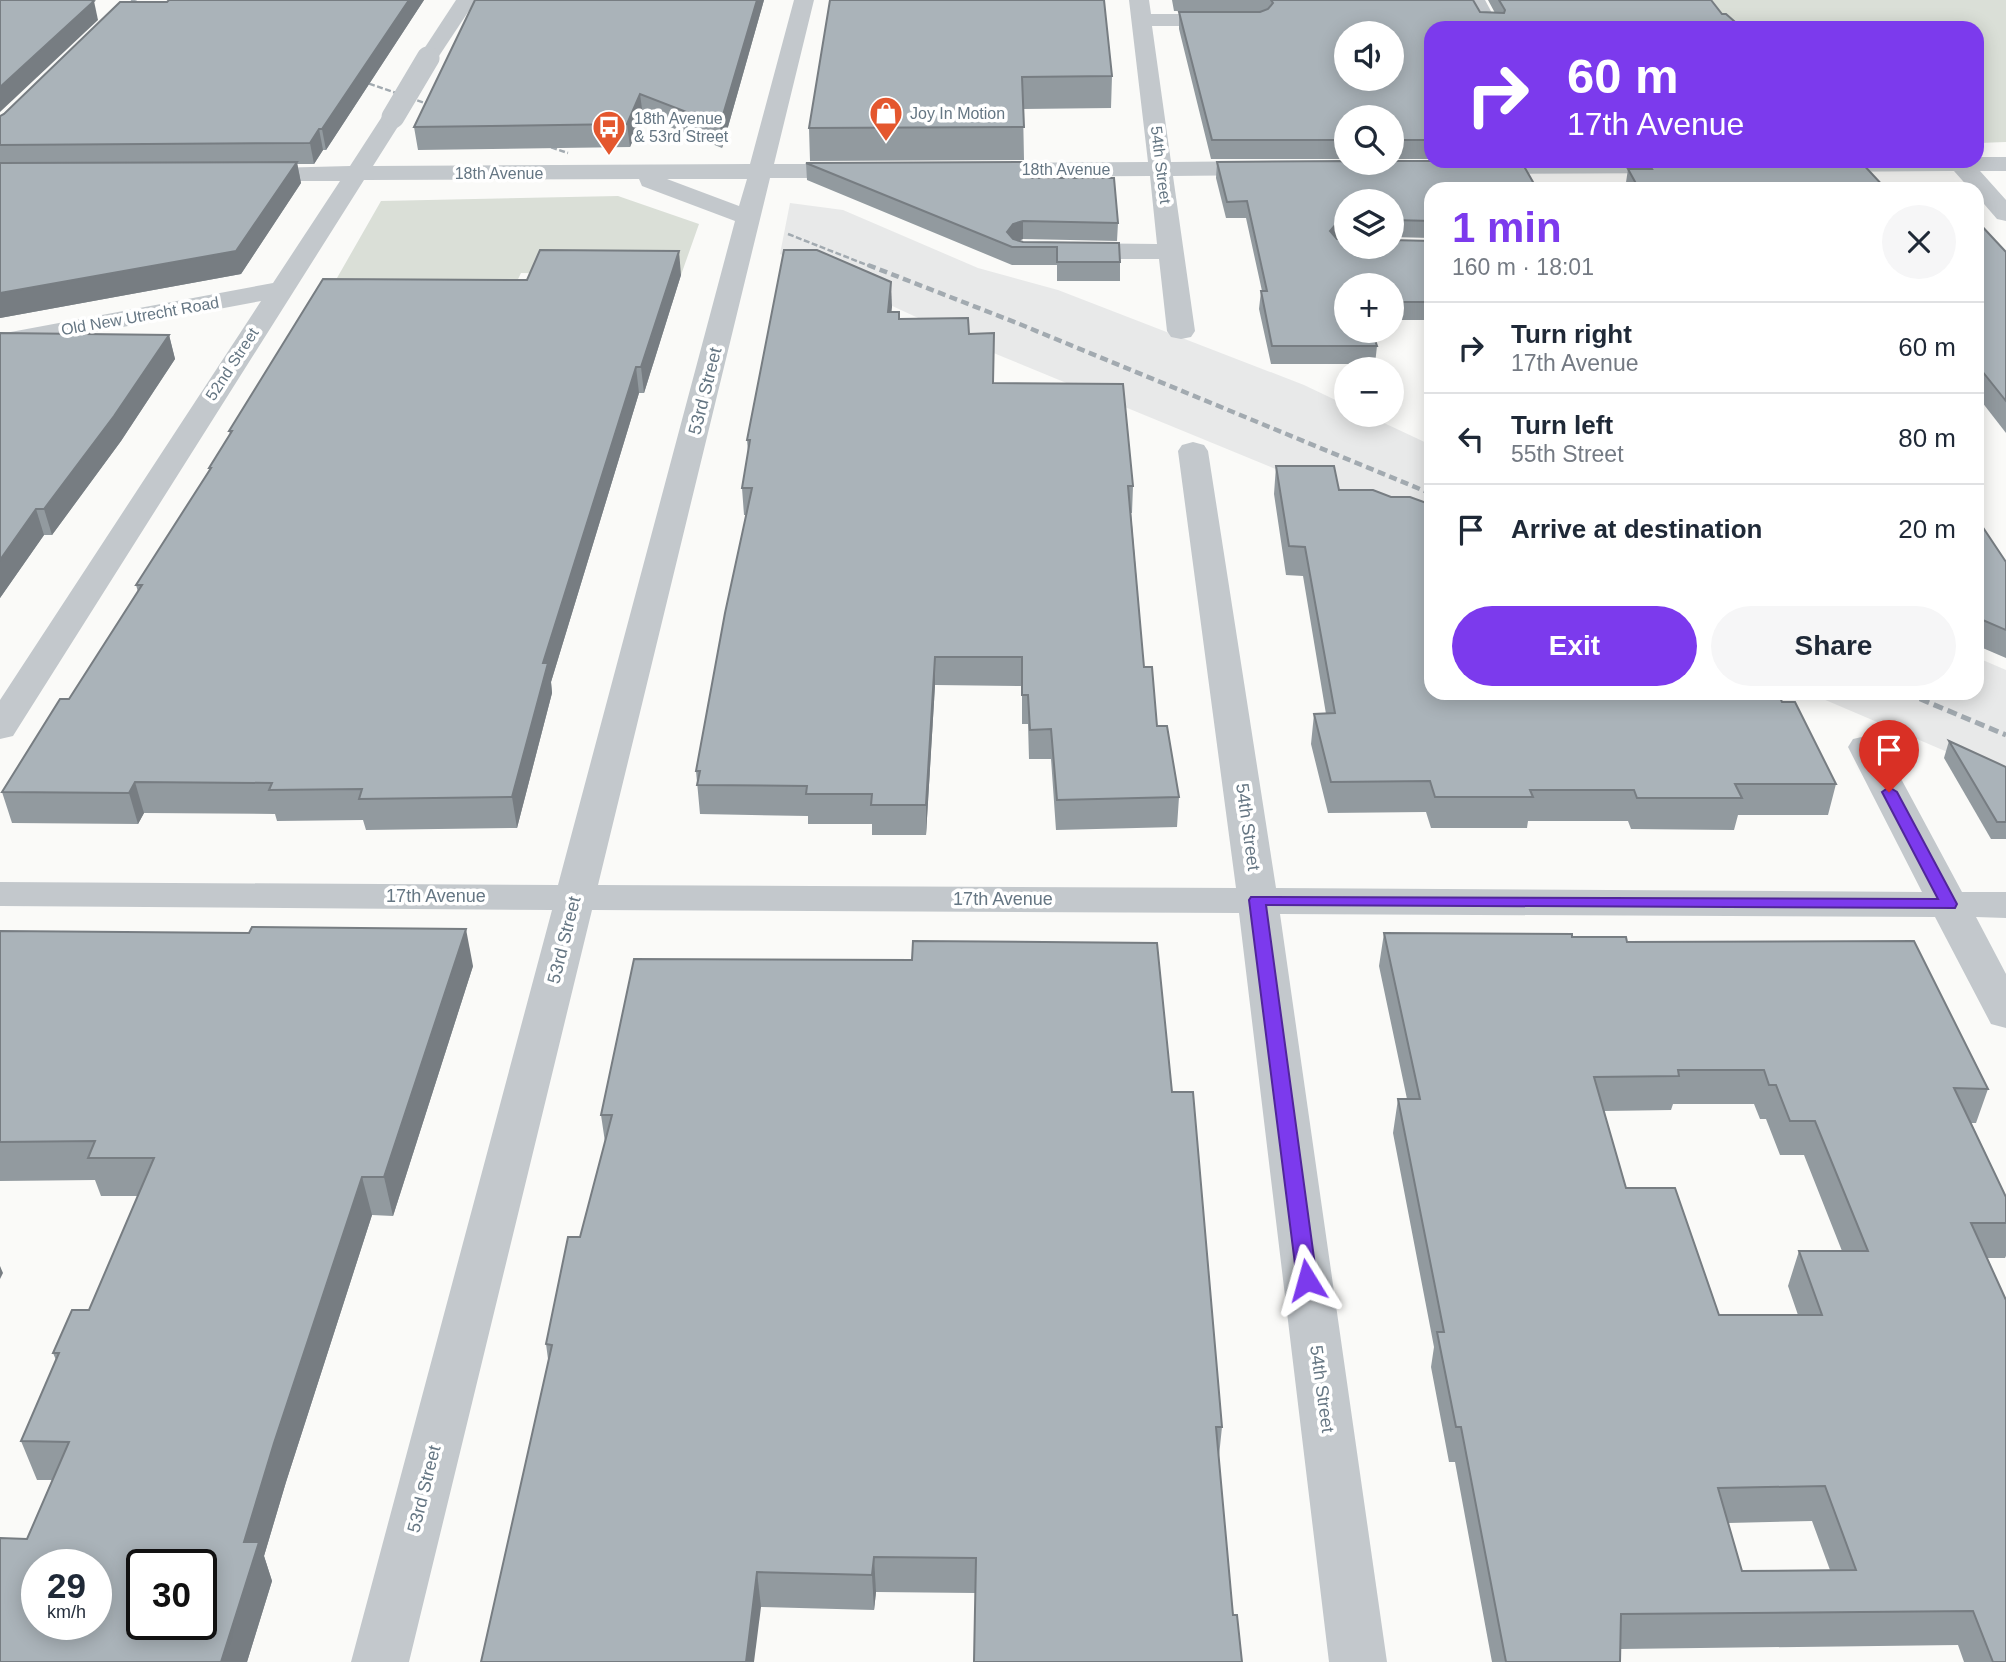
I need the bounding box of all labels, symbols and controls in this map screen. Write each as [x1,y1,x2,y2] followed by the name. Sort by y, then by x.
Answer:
[1334,21,1404,427] map controls
[1334,21,1404,91] button: sound
[1452,49,1543,140] icon: right
[1567,49,1679,103] text: 60 m
[867,94,905,143] shop icon: Joy In Motion
[910,105,1005,122] place label: Joy In Motion
[1334,105,1404,175] button: search
[1567,106,1744,142] text: 17th Avenue
[590,108,628,157] bus stop icon: 18th Avenue & 53rd Street
[634,110,729,145] place label: 18th Avenue & 53rd Street
[1148,125,1174,205] street label: 54th Street
[1022,161,1110,178] street label: 18th Avenue
[455,165,543,182] street label: 18th Avenue
[1334,189,1404,259] button: layers
[1452,204,1562,251] text: 1 min
[1882,205,1956,279] button: close
[1452,254,1594,280] text: 160 m · 18:01
[1334,273,1404,343] button: +
[60,294,220,338] street label: Old New Utrecht Road
[1511,319,1632,349] text: Turn right
[202,324,262,403] street label: 52nd Street
[1452,329,1490,367] icon: right
[1898,332,1956,362] text: 60 m
[685,345,725,437] street label: 53rd Street
[1511,350,1638,376] text: 17th Avenue
[1334,357,1404,427] button: −
[1511,410,1613,440] text: Turn left
[1452,420,1490,458] icon: left
[1898,423,1956,453] text: 80 m
[1511,441,1624,467] text: 55th Street
[1452,511,1490,549] icon: arrive
[1511,514,1762,544] text: Arrive at destination
[1898,514,1956,544] text: 20 m
[1452,606,1697,686] button: Exit
[1711,606,1956,686] button: Share
[1859,720,1919,792] pin
[1870,731,1908,769] icon: arrive
[1232,782,1264,872] street label: 54th Street
[386,886,486,906] street label: 17th Avenue
[953,889,1053,909] street label: 17th Avenue
[544,894,584,986] street label: 53rd Street
[1270,1243,1344,1317] position arrow
[1306,1344,1338,1434] street label: 54th Street
[404,1443,444,1535] street label: 53rd Street
[126,1549,217,1640] speed limit sign: 30
[47,1566,86,1605] text: 29
[47,1602,86,1622] text: km/h

